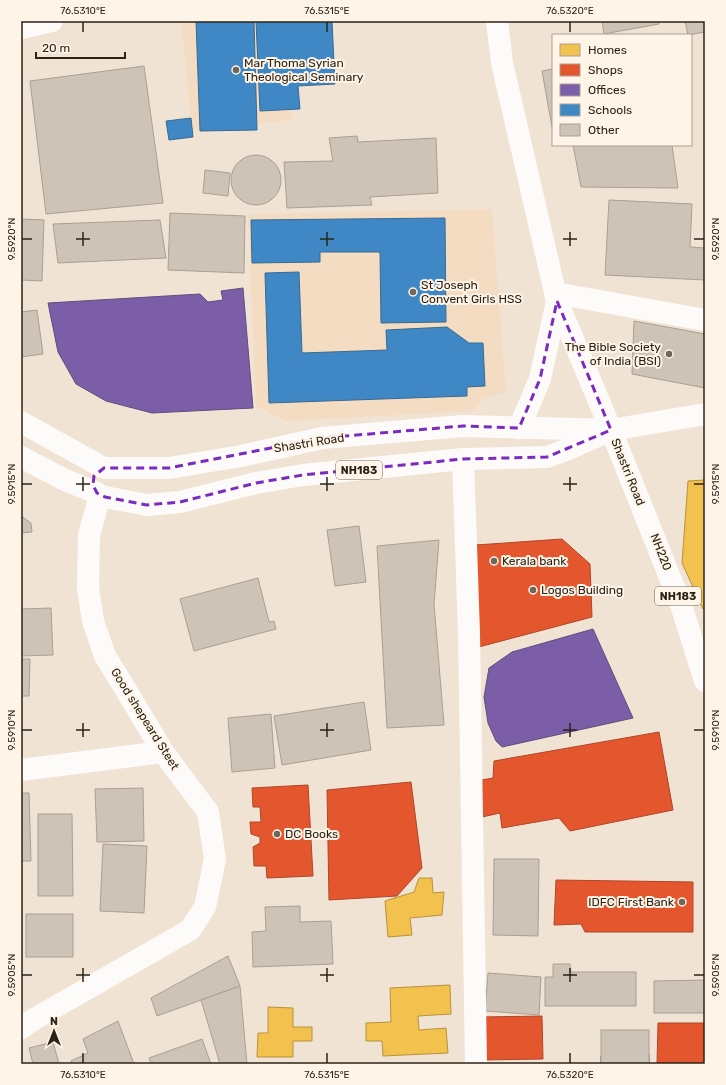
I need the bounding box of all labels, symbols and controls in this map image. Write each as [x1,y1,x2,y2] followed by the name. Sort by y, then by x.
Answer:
[60,5,106,17] text: 76.5310°E
[304,5,350,17] text: 76.5315°E
[546,5,594,17] text: 76.5320°E
[36,34,125,60] scale bar
[552,34,692,146] legend
[42,41,70,55] text: 20 m
[588,43,627,57] text: Homes
[244,56,364,84] place label: Mar Thoma Syrian Theological Seminary
[588,63,623,77] text: Shops
[231,65,241,75] marker: Mar Thoma Syrian Theological Seminary
[588,83,626,97] text: Offices
[588,103,632,117] text: Schools
[588,123,620,137] text: Other
[6,218,18,260] text: 9.5920°N
[710,218,722,260] text: 9.5920°N
[421,278,522,306] place label: St Joseph Convent Girls HSS
[408,287,418,297] marker: St Joseph Convent Girls HSS
[565,340,661,368] place label: The Bible Society of India (BSI)
[664,349,674,359] marker: The Bible Society of India (BSI)
[273,431,345,455] street label: Shastri Road
[608,436,648,508] street label: Shastri Road
[336,461,382,479] road number: NH183
[6,464,18,504] text: 9.5915°N
[710,464,722,504] text: 9.5915°N
[648,531,674,573] street label: NH220
[502,554,567,568] place label: Kerala bank
[489,556,499,566] marker: Kerala bank
[541,583,623,597] place label: Logos Building
[528,585,538,595] marker: Logos Building
[655,587,701,605] road number: NH183
[108,665,182,773] street label: Good shepeard Steet
[6,709,18,751] text: 9.5910°N
[710,709,722,751] text: 9.5910°N
[285,827,338,841] place label: DC Books
[272,829,282,839] marker: DC Books
[588,895,675,909] place label: IDFC First Bank
[677,897,687,907] marker: IDFC First Bank
[6,954,18,996] text: 9.5905°N
[710,954,722,996] text: 9.5905°N
[34,1011,74,1051] north arrow
[50,1015,58,1028] text: N
[60,1069,106,1081] text: 76.5310°E
[304,1069,350,1081] text: 76.5315°E
[546,1069,594,1081] text: 76.5320°E

